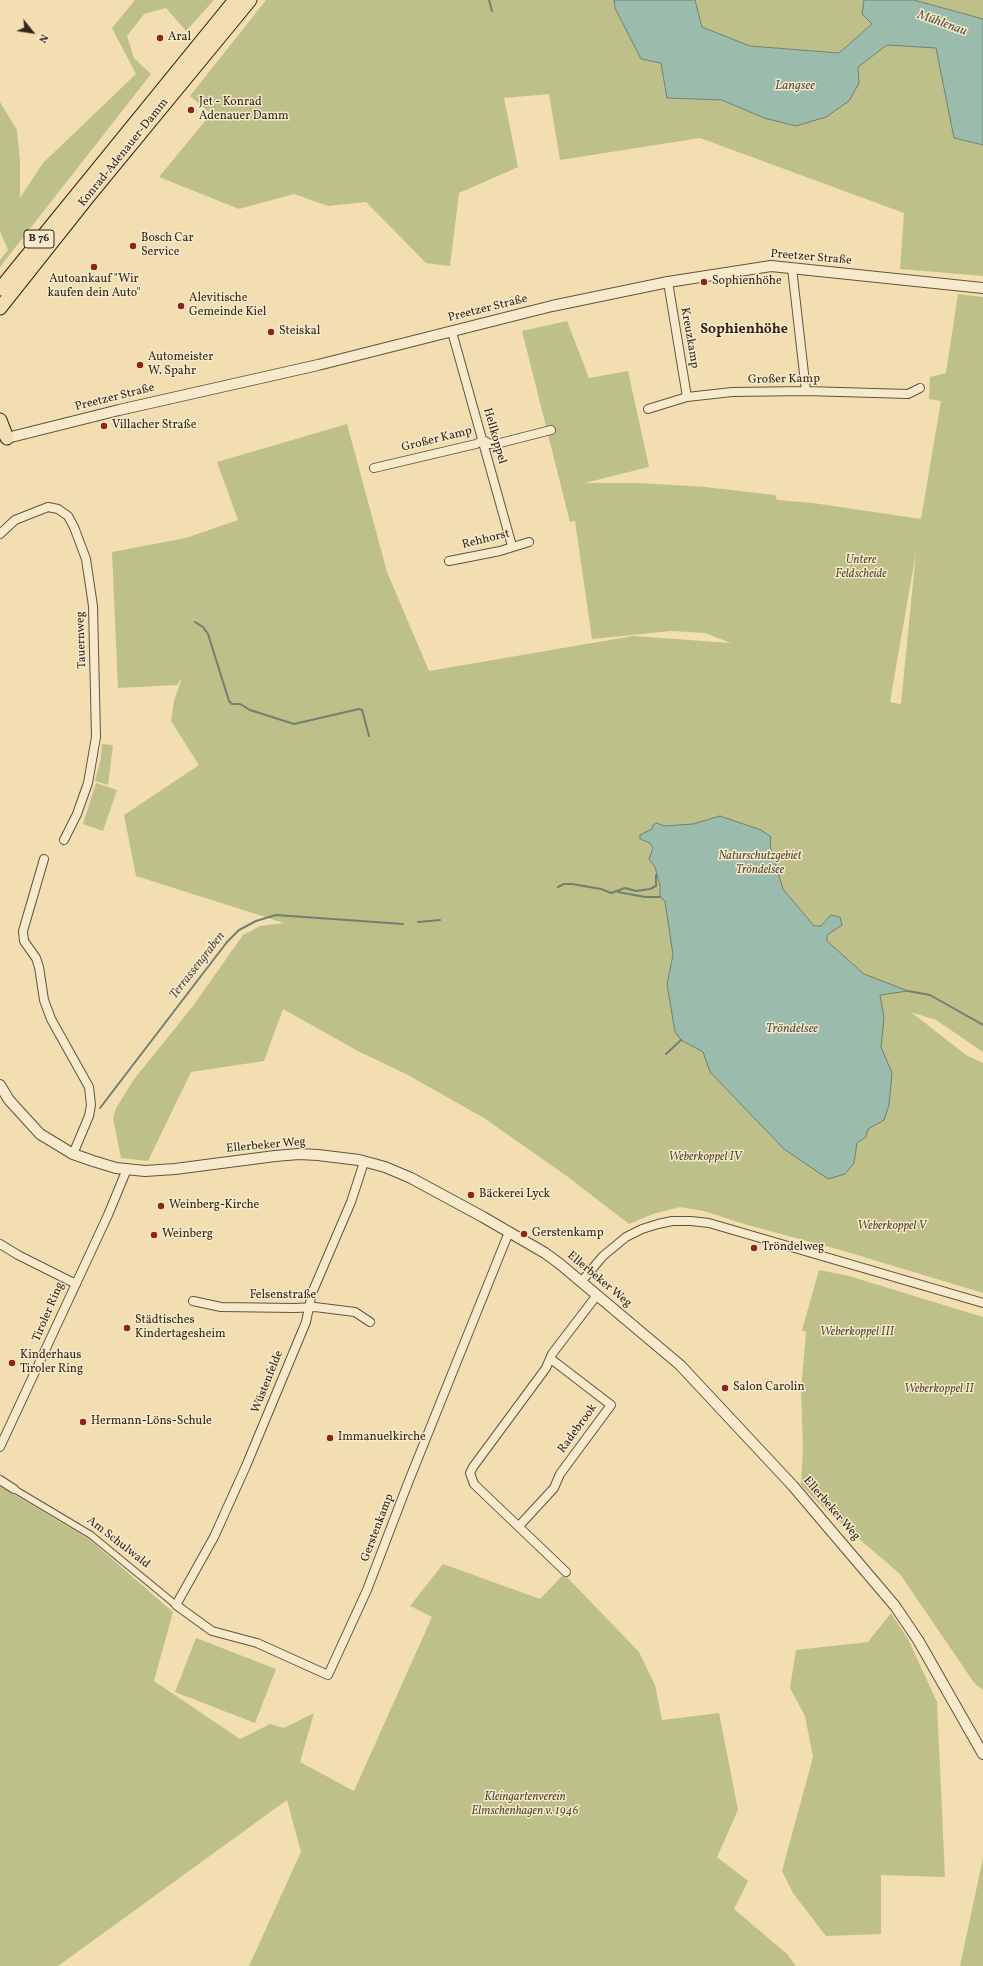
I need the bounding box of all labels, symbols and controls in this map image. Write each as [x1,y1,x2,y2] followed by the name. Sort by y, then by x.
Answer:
[915,8,969,40] water label: Mühlenau
[12,12,52,52] north arrow
[34,31,51,45] text: N
[168,31,191,45] place label: Aral
[155,33,165,43] marker: Aral
[775,79,815,95] water label: Langsee
[76,96,172,210] street label: Konrad-Adenauer-Damm
[199,96,289,124] place label: Jet - Konrad Adenauer Damm
[186,105,196,115] marker: Jet - Konrad Adenauer Damm
[24,230,54,248] road number: B 76
[141,232,193,260] place label: Bosch Car Service
[128,241,138,251] marker: Bosch Car Service
[770,247,852,269] street label: Preetzer Straße
[89,262,99,272] marker: Autoankauf "Wir kaufen dein Auto"
[47,273,141,301] place label: Autoankauf "Wir kaufen dein Auto"
[712,275,782,289] place label: Sophienhöhe
[699,277,709,287] marker: Sophienhöhe
[189,292,266,320] place label: Alevitische Gemeinde Kiel
[447,292,529,326] street label: Preetzer Straße
[176,301,186,311] marker: Alevitische Gemeinde Kiel
[677,306,701,370] street label: Kreuzkamp
[700,322,788,338] district label: Sophienhöhe
[279,325,320,339] place label: Steiskal
[266,327,276,337] marker: Steiskal
[148,351,213,379] place label: Automeister W. Spahr
[135,360,145,370] marker: Automeister W. Spahr
[748,372,820,388] street label: Großer Kamp
[74,381,156,415] street label: Preetzer Straße
[479,406,509,466] street label: Hellkoppel
[112,419,196,433] place label: Villacher Straße
[99,421,109,431] marker: Villacher Straße
[400,424,474,456] street label: Großer Kamp
[461,527,511,553] street label: Rehhorst
[835,554,887,582] park label: Untere Feldscheide
[74,611,90,669] street label: Tauernweg
[718,850,802,878] park label: Naturschutzgebiet Tröndelsee
[167,929,229,1003] water label: Terrassengraben
[766,1022,818,1038] water label: Tröndelsee
[226,1135,306,1157] street label: Ellerbeker Weg
[669,1151,741,1165] park label: Weberkoppel IV
[479,1188,550,1202] place label: Bäckerei Lyck
[466,1190,476,1200] marker: Bäckerei Lyck
[169,1199,259,1213] place label: Weinberg-Kirche
[156,1201,166,1211] marker: Weinberg-Kirche
[858,1220,926,1234] park label: Weberkoppel V
[532,1227,604,1241] place label: Gerstenkamp
[162,1228,213,1242] place label: Weinberg
[519,1229,529,1239] marker: Gerstenkamp
[149,1230,159,1240] marker: Weinberg
[762,1241,824,1255] place label: Tröndelweg
[749,1243,759,1253] marker: Tröndelweg
[564,1249,634,1311] street label: Ellerbeker Weg
[30,1280,68,1344] street label: Tiroler Ring
[250,1289,316,1303] street label: Felsenstraße
[135,1314,226,1342] place label: Städtisches Kindertagesheim
[122,1323,132,1333] marker: Städtisches Kindertagesheim
[820,1326,894,1340] park label: Weberkoppel III
[20,1349,83,1377] place label: Kinderhaus Tiroler Ring
[249,1349,287,1415] street label: Wüstenfelde
[7,1358,17,1368] marker: Kinderhaus Tiroler Ring
[733,1381,805,1395] place label: Salon Carolin
[720,1383,730,1393] marker: Salon Carolin
[904,1383,974,1397] park label: Weberkoppel II
[555,1402,601,1456] street label: Radebrook
[91,1415,212,1429] place label: Hermann-Löns-Schule
[78,1417,88,1427] marker: Hermann-Löns-Schule
[338,1431,426,1445] place label: Immanuelkirche
[325,1433,335,1443] marker: Immanuelkirche
[799,1474,863,1544] street label: Ellerbeker Weg
[358,1492,398,1564] street label: Gerstenkamp
[84,1514,152,1572] street label: Am Schulwald
[471,1791,579,1819] park label: Kleingartenverein Elmschenhagen v. 1946

